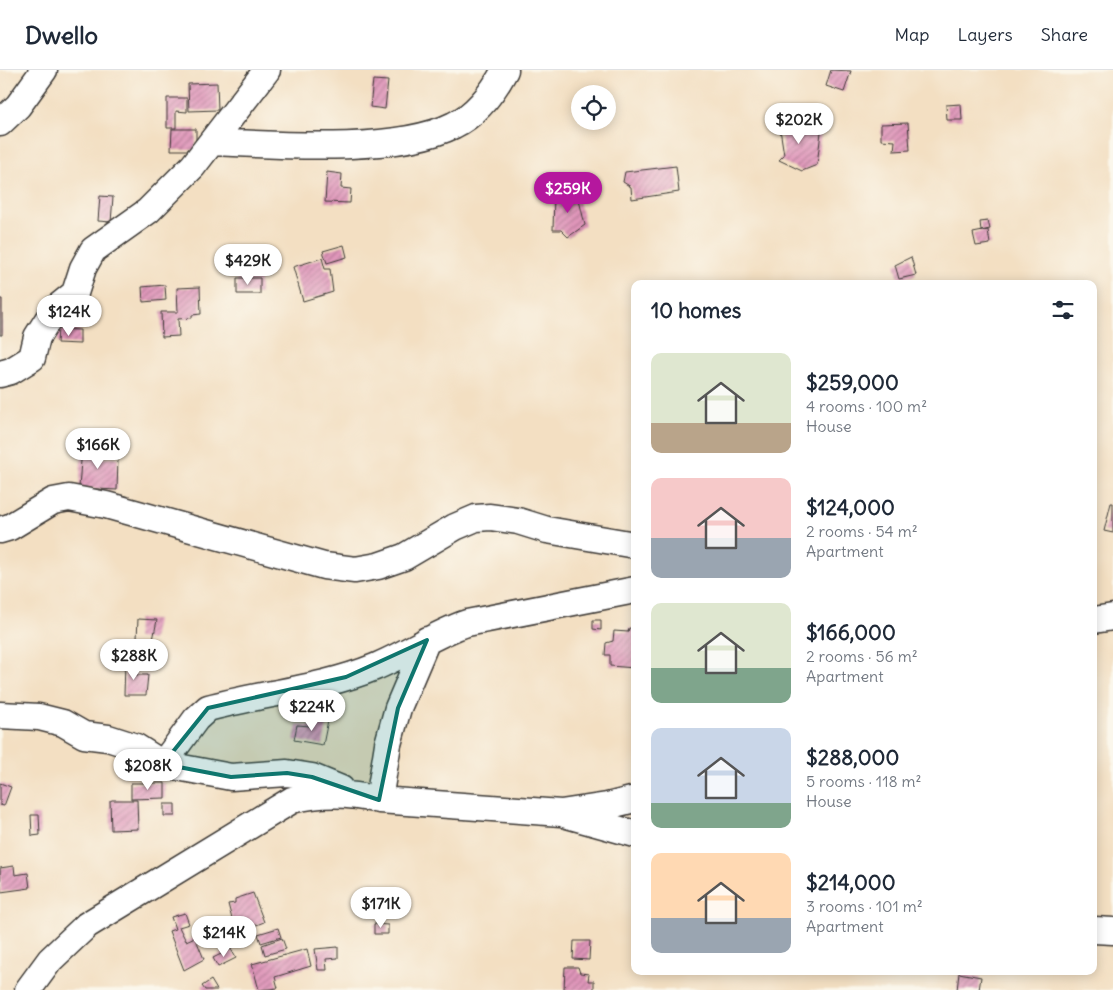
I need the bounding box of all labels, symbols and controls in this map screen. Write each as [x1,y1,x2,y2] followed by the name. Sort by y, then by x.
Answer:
[25,20,98,50] text: Dwello
[894,23,929,46] text: Map
[957,23,1013,46] text: Layers
[1041,23,1088,46] text: Share
[571,85,616,130] map controls
[571,85,616,130] button: locate
[764,102,834,145] pin: $202K
[776,109,822,129] text: $202K
[533,172,603,214] pin: $259K
[545,178,591,198] text: $259K
[213,244,283,286] pin: $429K
[225,250,271,270] text: $429K
[34,294,104,337] pin: $124K
[1049,296,1077,324] icon: filters
[651,297,741,324] text: 10 homes
[48,301,90,321] text: $124K
[806,369,899,396] text: $259,000
[691,373,751,433] icon: home
[806,396,927,416] text: 4 rooms · 100 m²
[806,416,852,436] text: House
[63,428,133,470] pin: $166K
[76,434,120,454] text: $166K
[806,494,895,521] text: $124,000
[691,498,751,558] icon: home
[806,521,918,541] text: 2 rooms · 54 m²
[806,541,884,561] text: Apartment
[806,619,896,646] text: $166,000
[691,623,751,683] icon: home
[99,638,169,681] pin: $288K
[111,645,157,665] text: $288K
[806,646,918,666] text: 2 rooms · 56 m²
[806,666,884,686] text: Apartment
[277,690,347,732] pin: $224K
[289,696,335,716] text: $224K
[806,744,899,771] text: $288,000
[113,748,183,791] pin: $208K
[691,748,751,808] icon: home
[124,755,172,775] text: $208K
[806,771,922,791] text: 5 rooms · 118 m²
[806,791,852,811] text: House
[806,869,895,896] text: $214,000
[691,873,751,933] icon: home
[346,886,416,929] pin: $171K
[361,893,401,913] text: $171K
[806,896,923,916] text: 3 rooms · 101 m²
[189,916,259,958] pin: $214K
[806,916,884,936] text: Apartment
[202,922,246,942] text: $214K

